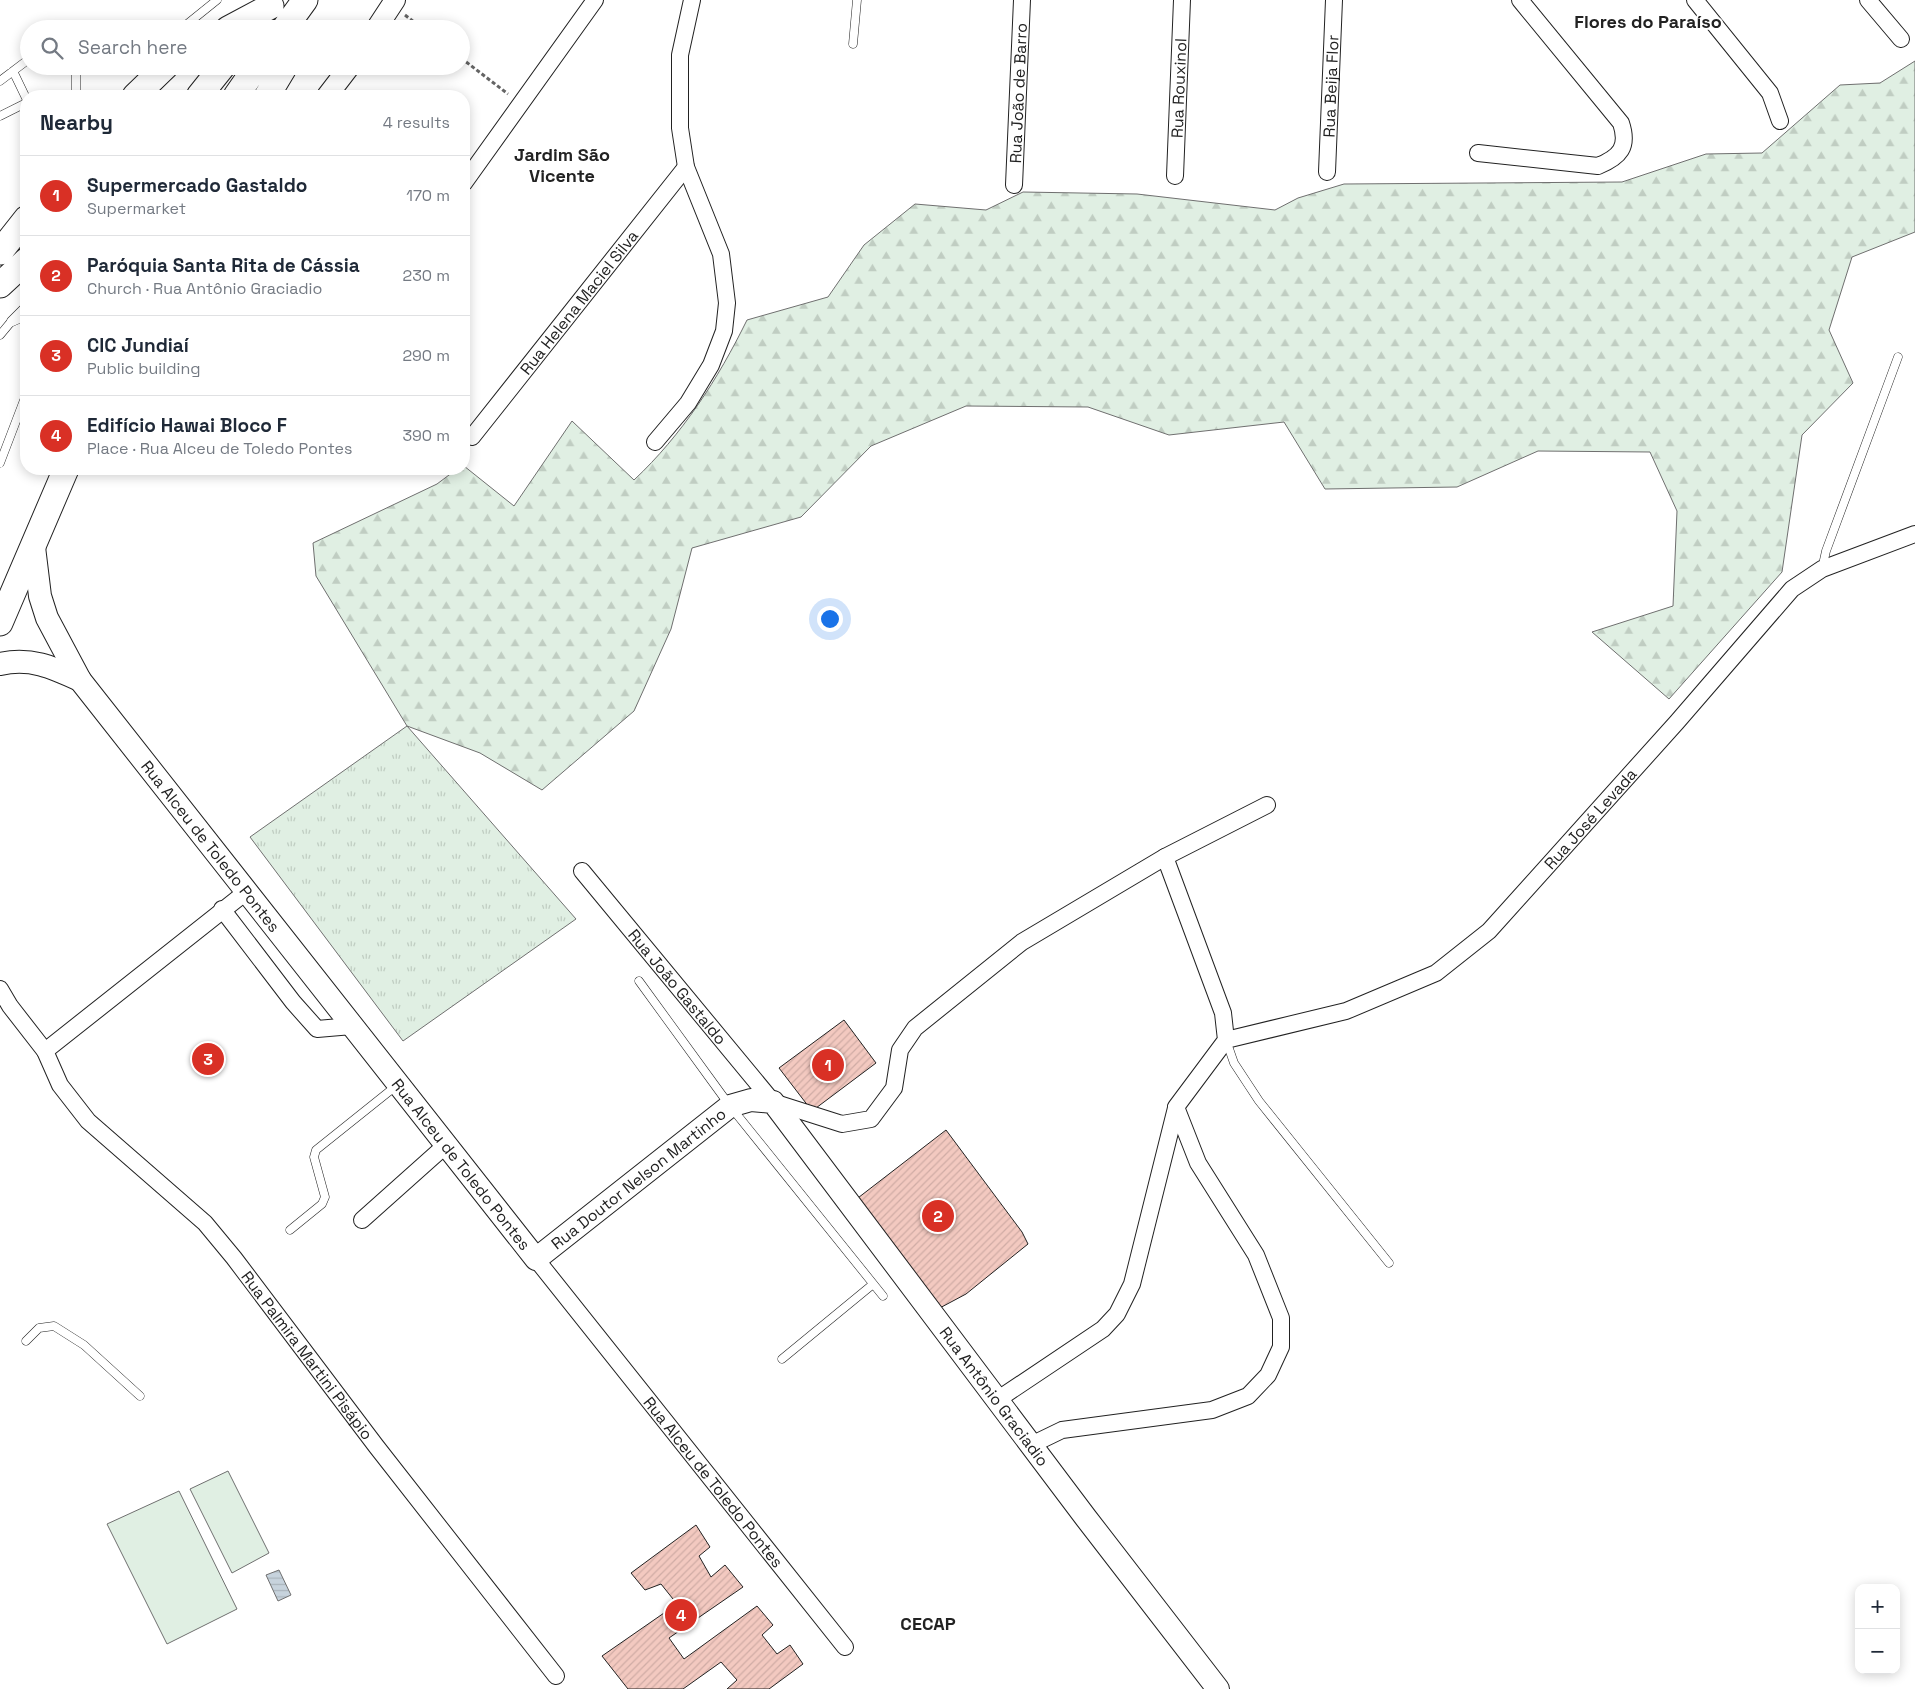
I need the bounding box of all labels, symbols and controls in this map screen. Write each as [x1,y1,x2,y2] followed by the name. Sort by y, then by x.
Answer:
[1574,10,1722,33] district label: Flores do Paraíso
[20,20,470,75] search box
[1005,22,1032,164] street label: Rua João de Barro
[38,34,66,62] icon: search
[1318,34,1344,138] street label: Rua Beija Flor
[78,35,188,60] text: Search here
[1167,38,1191,139] street label: Rua Rouxinol
[40,109,113,136] text: Nearby
[383,112,450,133] text: 4 results
[514,143,610,187] district label: Jardim São Vicente
[87,173,307,198] text: Supermercado Gastaldo
[52,185,60,206] text: 1
[406,185,450,206] text: 170 m
[87,198,186,219] text: Supermarket
[515,226,643,379] street label: Rua Helena Maciel Silva
[87,253,360,278] text: Paróquia Santa Rita de Cássia
[51,265,61,286] text: 2
[403,265,450,286] text: 230 m
[87,278,322,299] text: Church · Rua Antônio Graciadio
[87,333,189,358] text: CIC Jundiaí
[51,345,61,366] text: 3
[402,345,450,366] text: 290 m
[87,358,200,379] text: Public building
[87,413,287,438] text: Edifício Hawai Bloco F
[51,425,61,446] text: 4
[402,425,450,446] text: 390 m
[87,438,352,459] text: Place · Rua Alceu de Toledo Pontes
[817,606,843,632] your location
[136,756,284,936] street label: Rua Alceu de Toledo Pontes
[1540,764,1641,874] street label: Rua José Levada
[623,925,731,1049] street label: Rua João Gastaldo
[192,1040,224,1078] pin: 3
[812,1046,844,1084] pin: 1
[387,1074,535,1255] street label: Rua Alceu de Toledo Pontes
[547,1103,730,1254] street label: Rua Doutor Nelson Martinho
[922,1197,954,1235] pin: 2
[237,1267,378,1444] street label: Rua Palmira Martini Pisápio
[935,1323,1053,1471] street label: Rua Antônio Graciadio
[639,1392,788,1572] street label: Rua Alceu de Toledo Pontes
[1855,1584,1900,1674] map controls
[1855,1584,1900,1629] button: +
[665,1596,697,1634] pin: 4
[900,1612,956,1635] district label: CECAP
[1855,1629,1900,1674] button: −

